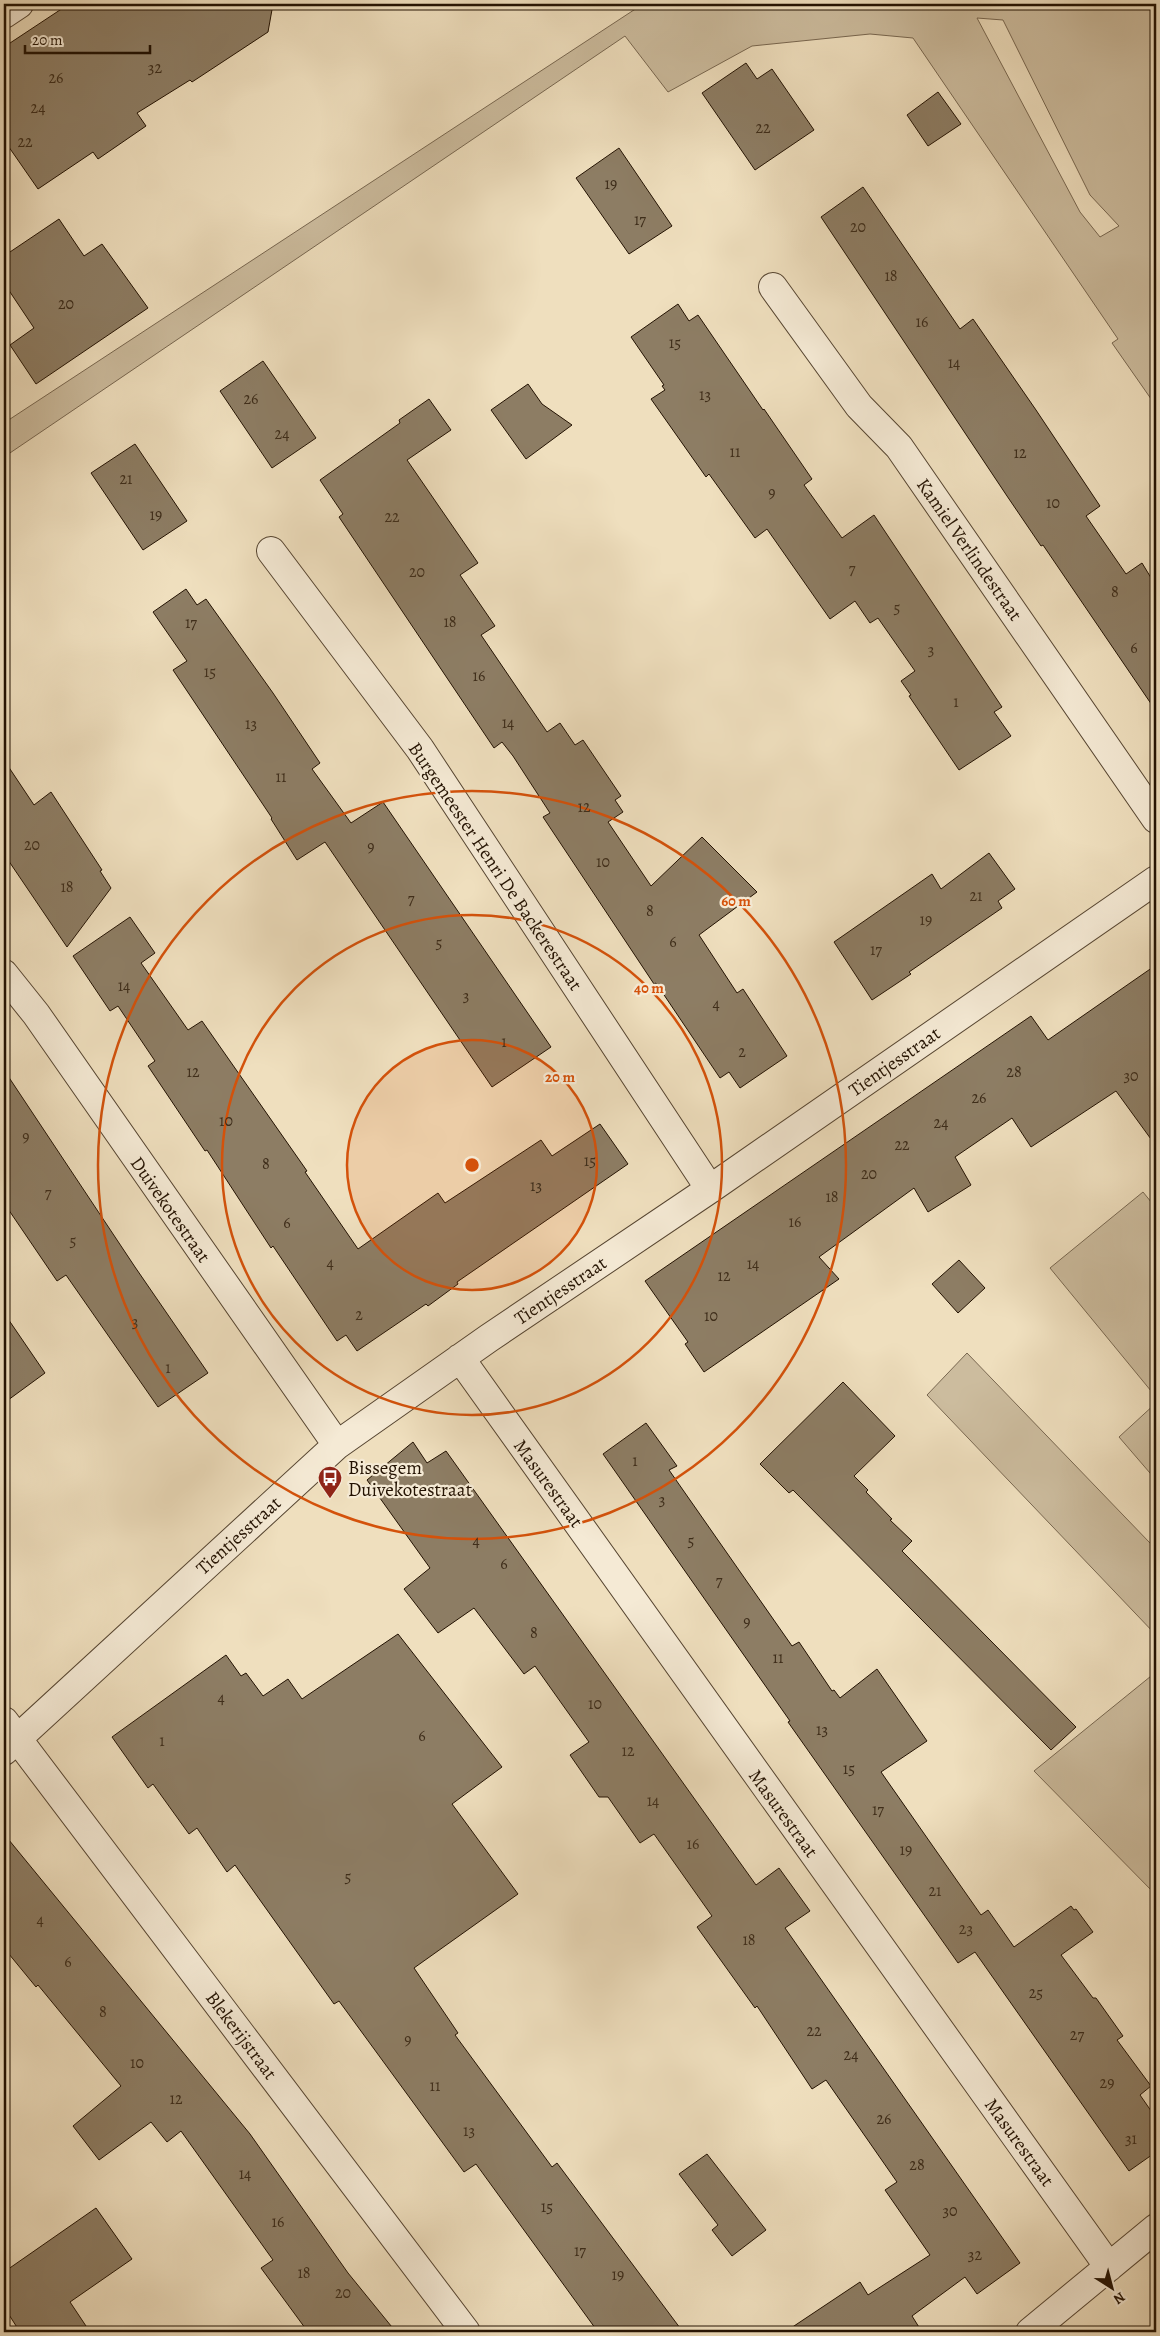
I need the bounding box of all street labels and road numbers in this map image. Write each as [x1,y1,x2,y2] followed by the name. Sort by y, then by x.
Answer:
[910,473,1028,626] street label: Kamiel Verlindestraat
[402,737,588,996] street label: Burgemeester Henri De Backerestraat
[844,1021,946,1103] street label: Tientjesstraat
[124,1151,216,1268] street label: Duivekotestraat
[509,1250,612,1331] street label: Tientjesstraat
[507,1434,589,1533] street label: Masurestraat
[190,1491,287,1581] street label: Tientjesstraat
[742,1764,824,1863] street label: Masurestraat
[199,1986,283,2085] street label: Blekerijstraat
[978,2093,1060,2192] street label: Masurestraat

